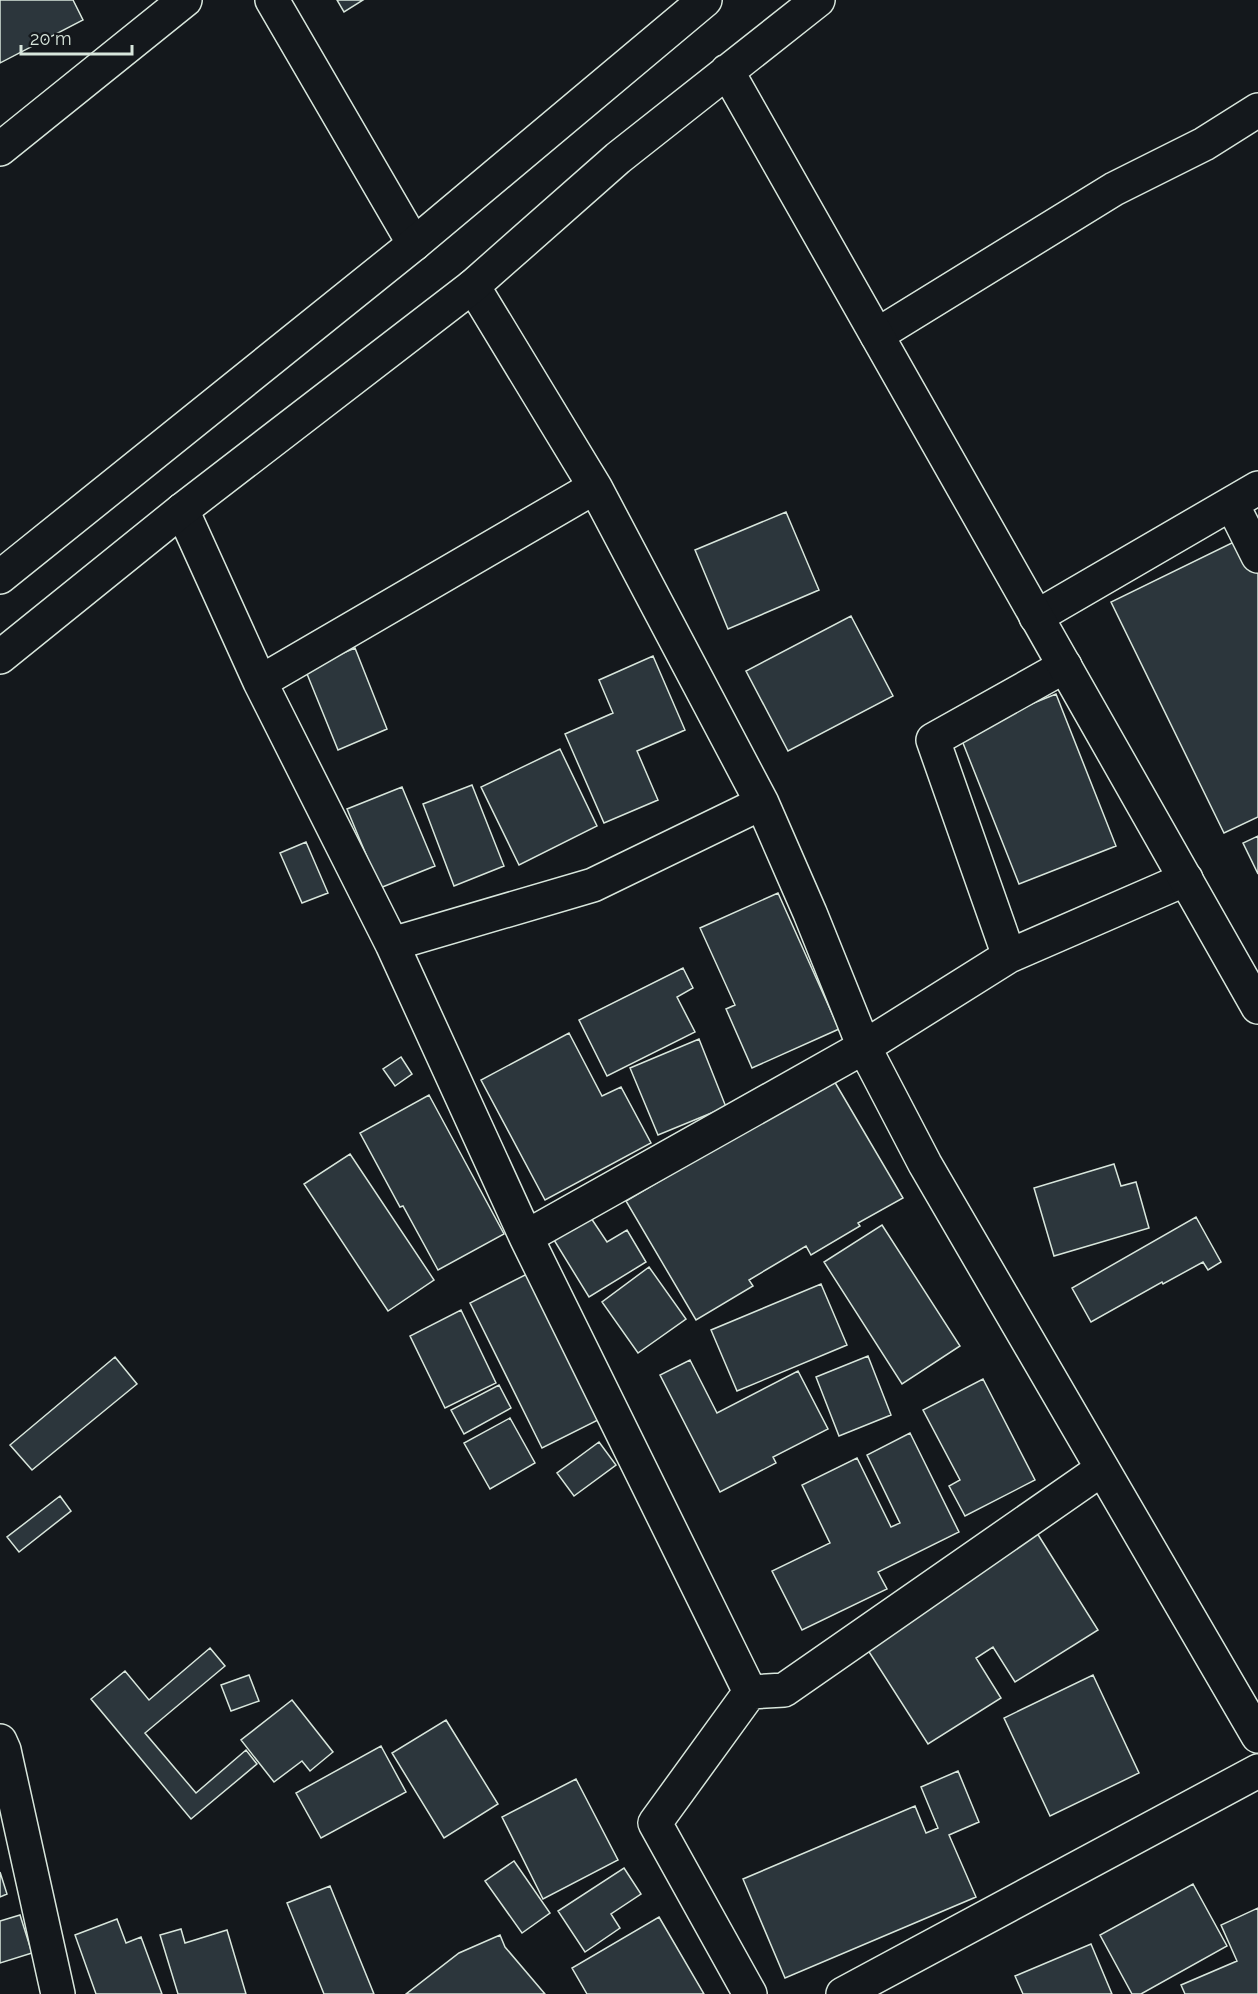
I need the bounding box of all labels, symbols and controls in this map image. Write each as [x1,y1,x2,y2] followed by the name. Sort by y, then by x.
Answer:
[21,18,132,56] scale bar
[30,28,72,49] text: 20 m

